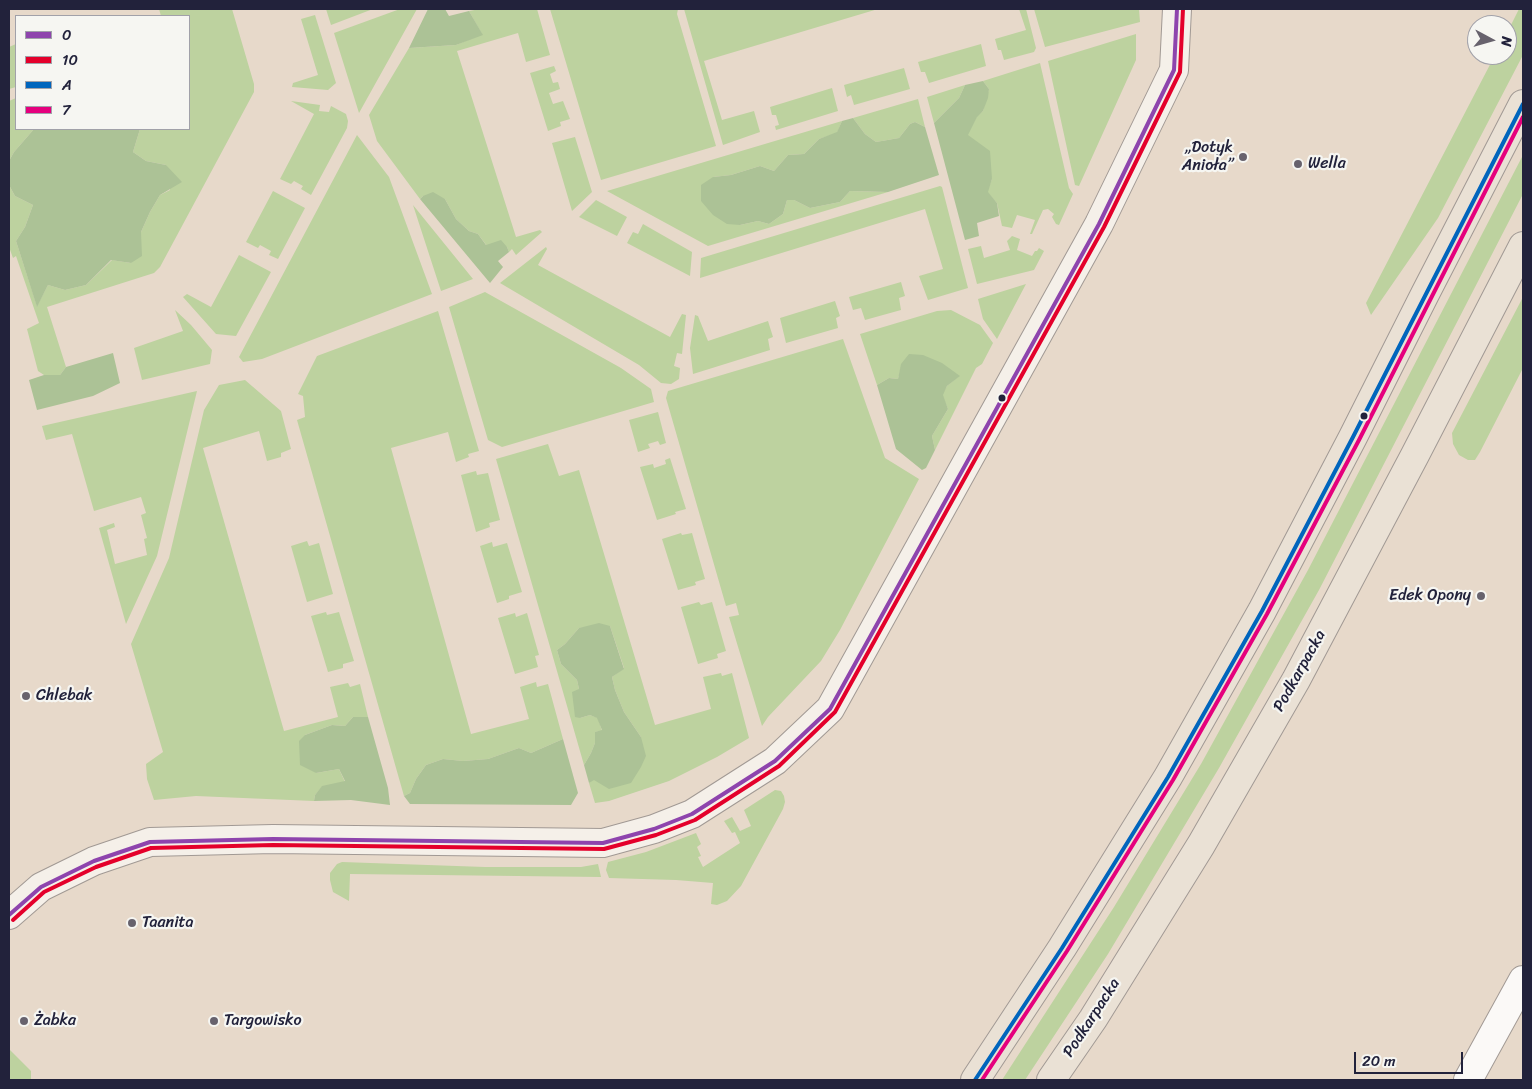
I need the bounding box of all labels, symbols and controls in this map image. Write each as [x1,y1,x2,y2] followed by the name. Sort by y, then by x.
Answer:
[15,15,190,130] legend
[1467,15,1517,65] north arrow
[62,22,71,48] text: 0
[1493,35,1519,48] text: N
[62,47,78,73] text: 10
[62,72,72,98] text: A
[62,97,71,123] text: 7
[1182,138,1233,176] place label: „Dotyk Anioła”
[1237,151,1249,163] marker: „Dotyk Anioła”
[1308,154,1346,174] place label: Wella
[1292,158,1304,170] marker: Wella
[997,393,1007,403] unlabelled marker
[1359,411,1369,421] unlabelled marker
[1389,586,1471,606] place label: Edek Opony
[1475,590,1487,602] marker: Edek Opony
[1270,627,1330,715] street label: Podkarpacka
[36,686,92,706] place label: Chlebak
[20,690,32,702] marker: Chlebak
[142,913,194,933] place label: Taanita
[126,917,138,929] marker: Taanita
[1059,975,1125,1061] street label: Podkarpacka
[34,1011,76,1031] place label: Żabka
[224,1011,302,1031] place label: Targowisko
[18,1015,30,1027] marker: Żabka
[208,1015,220,1027] marker: Targowisko
[1357,1042,1466,1074] scale bar
[1362,1048,1396,1074] text: 20 m

